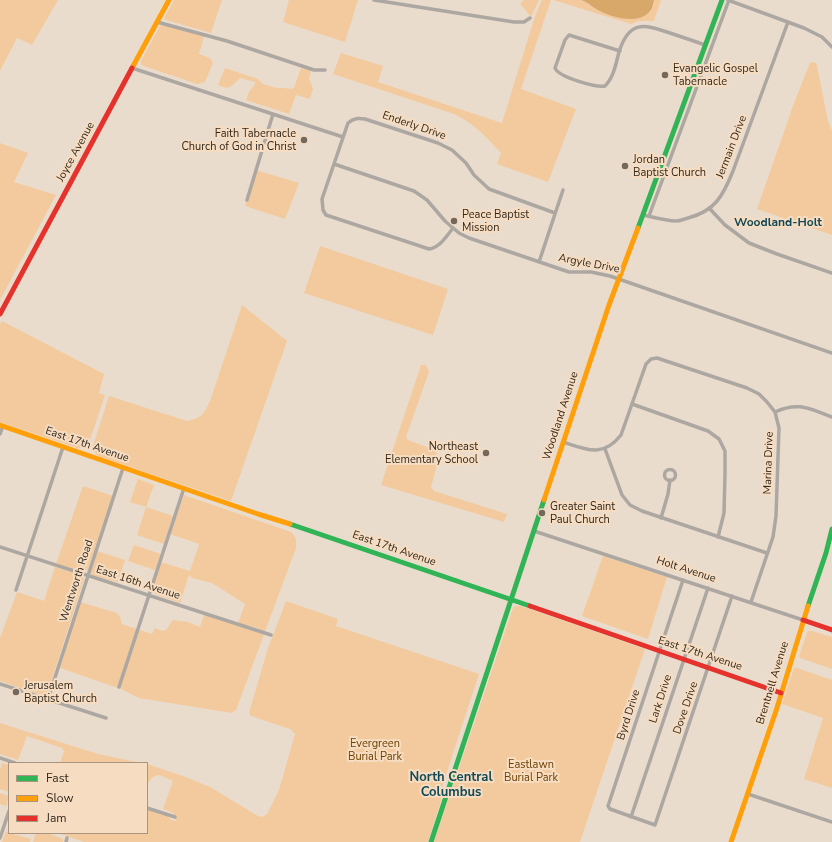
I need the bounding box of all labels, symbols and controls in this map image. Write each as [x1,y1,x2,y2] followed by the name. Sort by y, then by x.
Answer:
[673,62,758,88] place label: Evangelic Gospel Tabernacle
[660,70,670,80] marker: Evangelic Gospel Tabernacle
[380,109,448,143] street label: Enderly Drive
[714,114,750,180] street label: Jermain Drive
[54,120,98,184] street label: Joyce Avenue
[181,127,296,153] place label: Faith Tabernacle Church of God in Christ
[299,135,309,145] marker: Faith Tabernacle Church of God in Christ
[633,153,706,179] place label: Jordan Baptist Church
[620,161,630,171] marker: Jordan Baptist Church
[462,208,529,234] place label: Peace Baptist Mission
[449,216,459,226] marker: Peace Baptist Mission
[734,216,822,230] district label: Woodland-Holt
[557,252,621,276] street label: Argyle Drive
[540,370,582,462] street label: Woodland Avenue
[43,424,131,466] street label: East 17th Avenue
[761,431,777,495] street label: Marina Drive
[385,440,478,466] place label: Northeast Elementary School
[481,448,491,458] marker: Northeast Elementary School
[550,500,615,526] place label: Greater Saint Paul Church
[537,508,547,518] marker: Greater Saint Paul Church
[350,528,438,570] street label: East 17th Avenue
[58,538,96,624] street label: Wentworth Road
[655,554,717,586] street label: Holt Avenue
[94,563,182,603] street label: East 16th Avenue
[656,634,744,674] street label: East 17th Avenue
[754,640,792,726] street label: Brentnell Avenue
[647,673,675,725] street label: Lark Drive
[24,679,97,705] place label: Jerusalem Baptist Church
[671,680,701,736] street label: Dove Drive
[11,687,21,697] marker: Jerusalem Baptist Church
[615,688,643,742] street label: Byrd Drive
[348,737,402,763] park label: Evergreen Burial Park
[504,758,558,784] park label: Eastlawn Burial Park
[8,762,148,834] legend
[46,770,69,786] text: Fast
[409,770,493,801] district label: North Central Columbus
[46,790,74,806] text: Slow
[46,810,67,826] text: Jam

